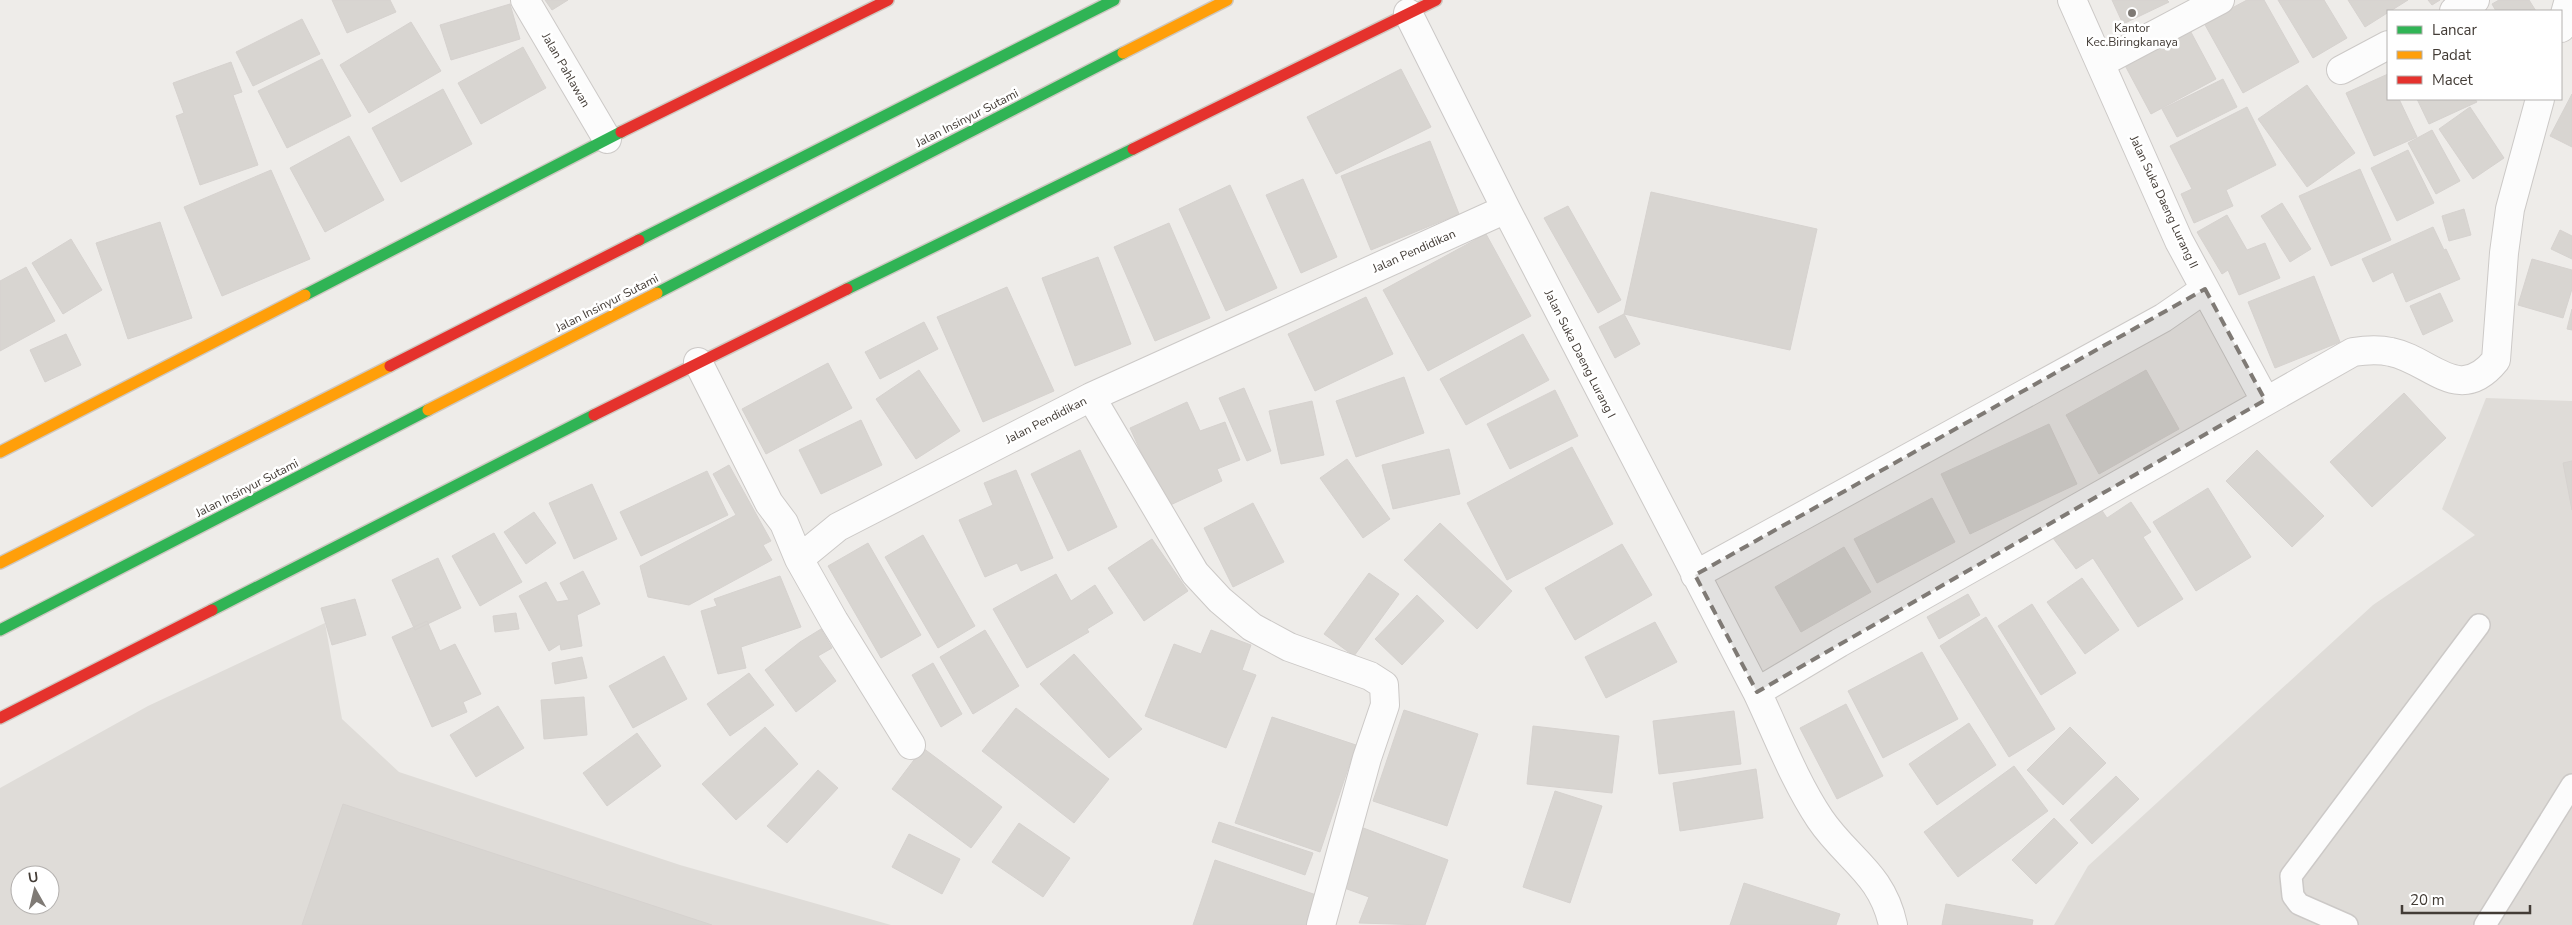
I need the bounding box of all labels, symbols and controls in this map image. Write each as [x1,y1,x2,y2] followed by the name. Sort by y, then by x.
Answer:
[2126,7,2138,19] marker: Kantor Kec.Biringkanaya
[2387,10,2562,100] legend
[2086,20,2178,50] place label: Kantor Kec.Biringkanaya
[2432,20,2477,40] text: Lancar
[538,29,594,110] street label: Jalan Pahlawan
[2432,45,2472,65] text: Padat
[2432,70,2474,90] text: Macet
[912,85,1021,151] street label: Jalan Insinyur Sutami
[2126,132,2202,271] street label: Jalan Suka Daeng Lurang II
[1369,226,1458,277] street label: Jalan Pendidikan
[552,270,661,336] street label: Jalan Insinyur Sutami
[1540,286,1619,421] street label: Jalan Suka Daeng Lurang I
[1002,393,1089,448] street label: Jalan Pendidikan
[192,455,301,521] street label: Jalan Insinyur Sutami
[10,865,60,915] north arrow
[27,867,40,888] text: U
[2402,882,2530,914] scale bar
[2410,890,2445,910] text: 20 m

